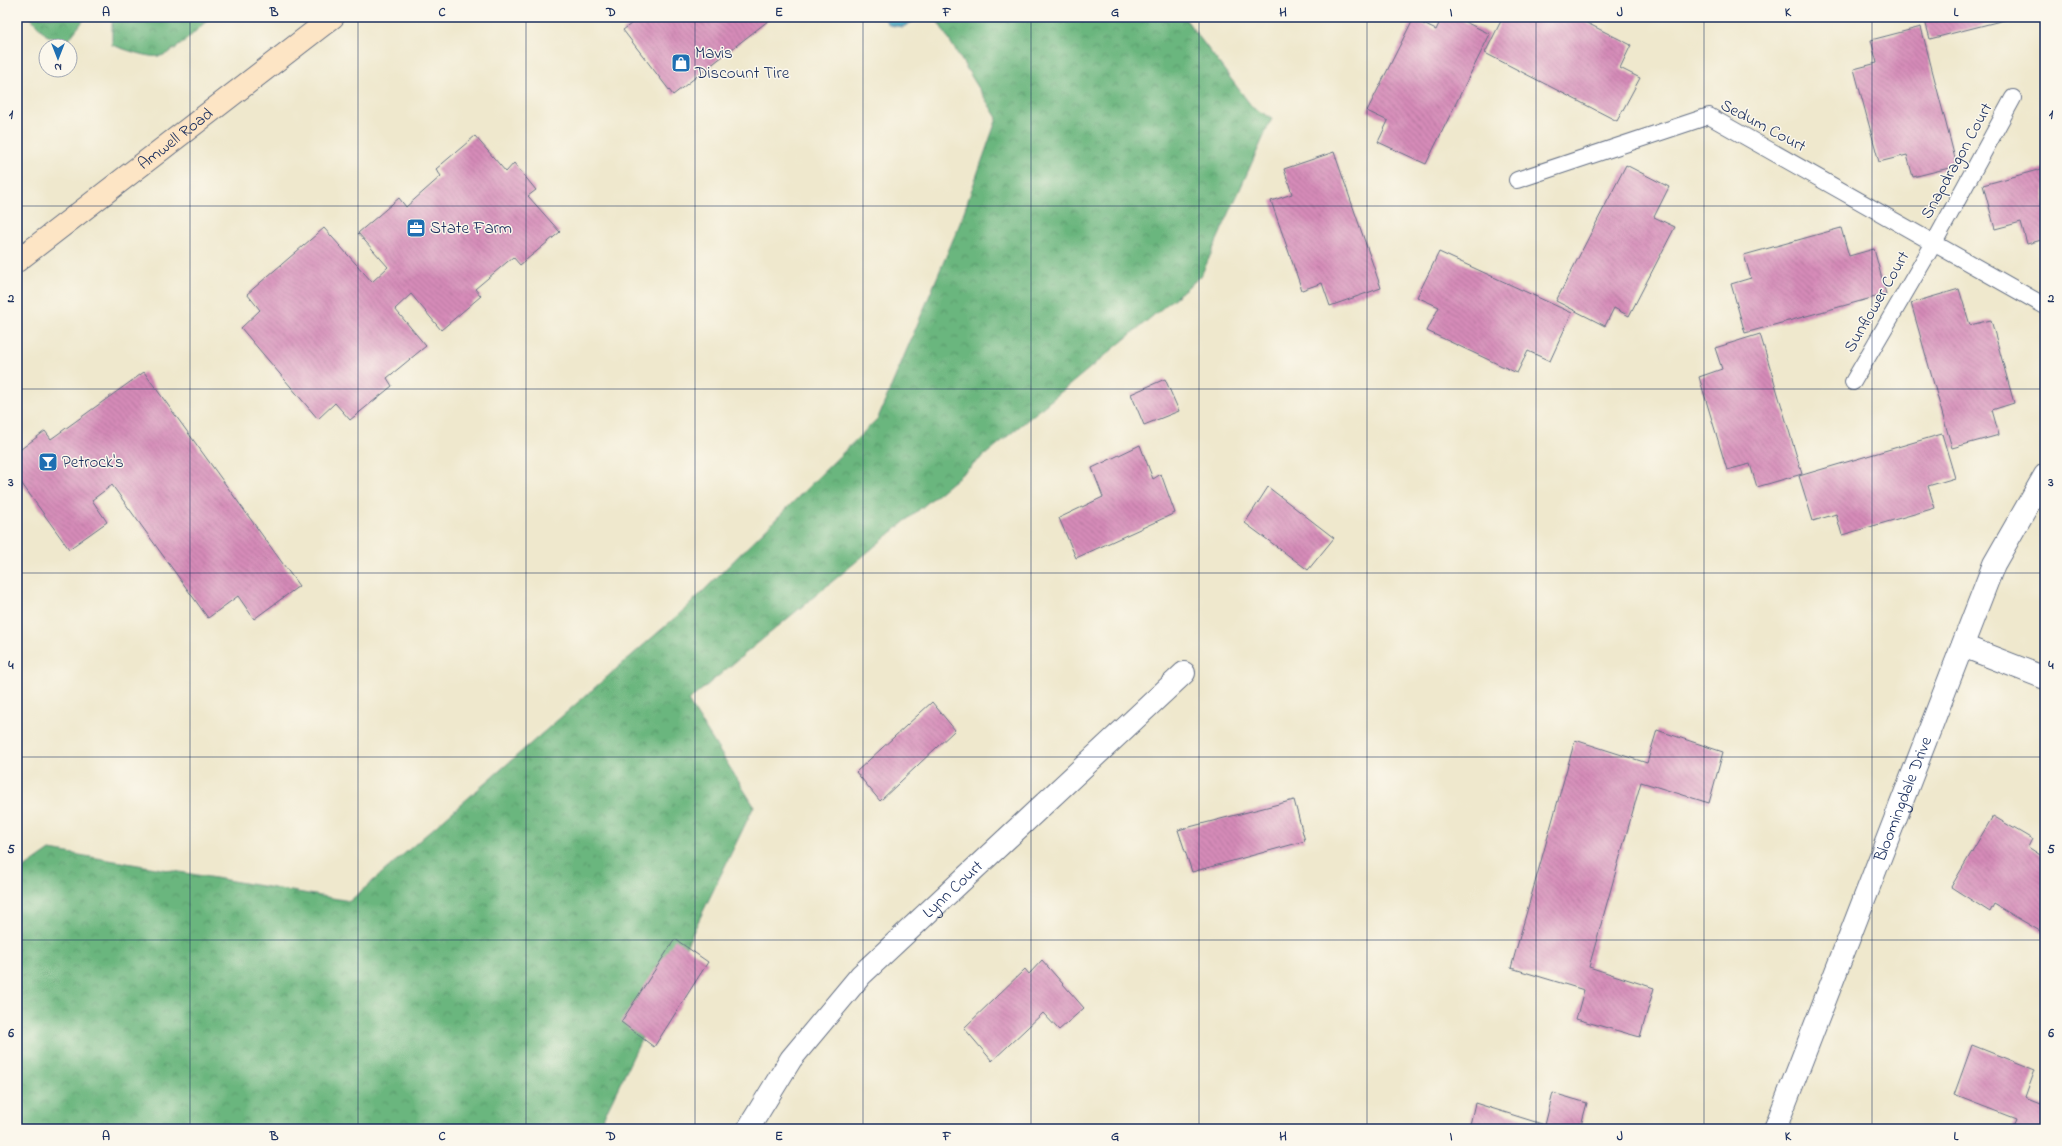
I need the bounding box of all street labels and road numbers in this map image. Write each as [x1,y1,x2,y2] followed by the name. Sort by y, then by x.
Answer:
[1716,93,1811,159] street label: Sedum Court
[1915,98,2001,225] street label: Snapdragon Court
[132,101,219,176] street label: Amwell Road
[1838,246,1916,357] street label: Sunflower Court
[1867,732,1939,866] street label: Bloomingdale Drive
[917,854,989,924] street label: Lynn Court

